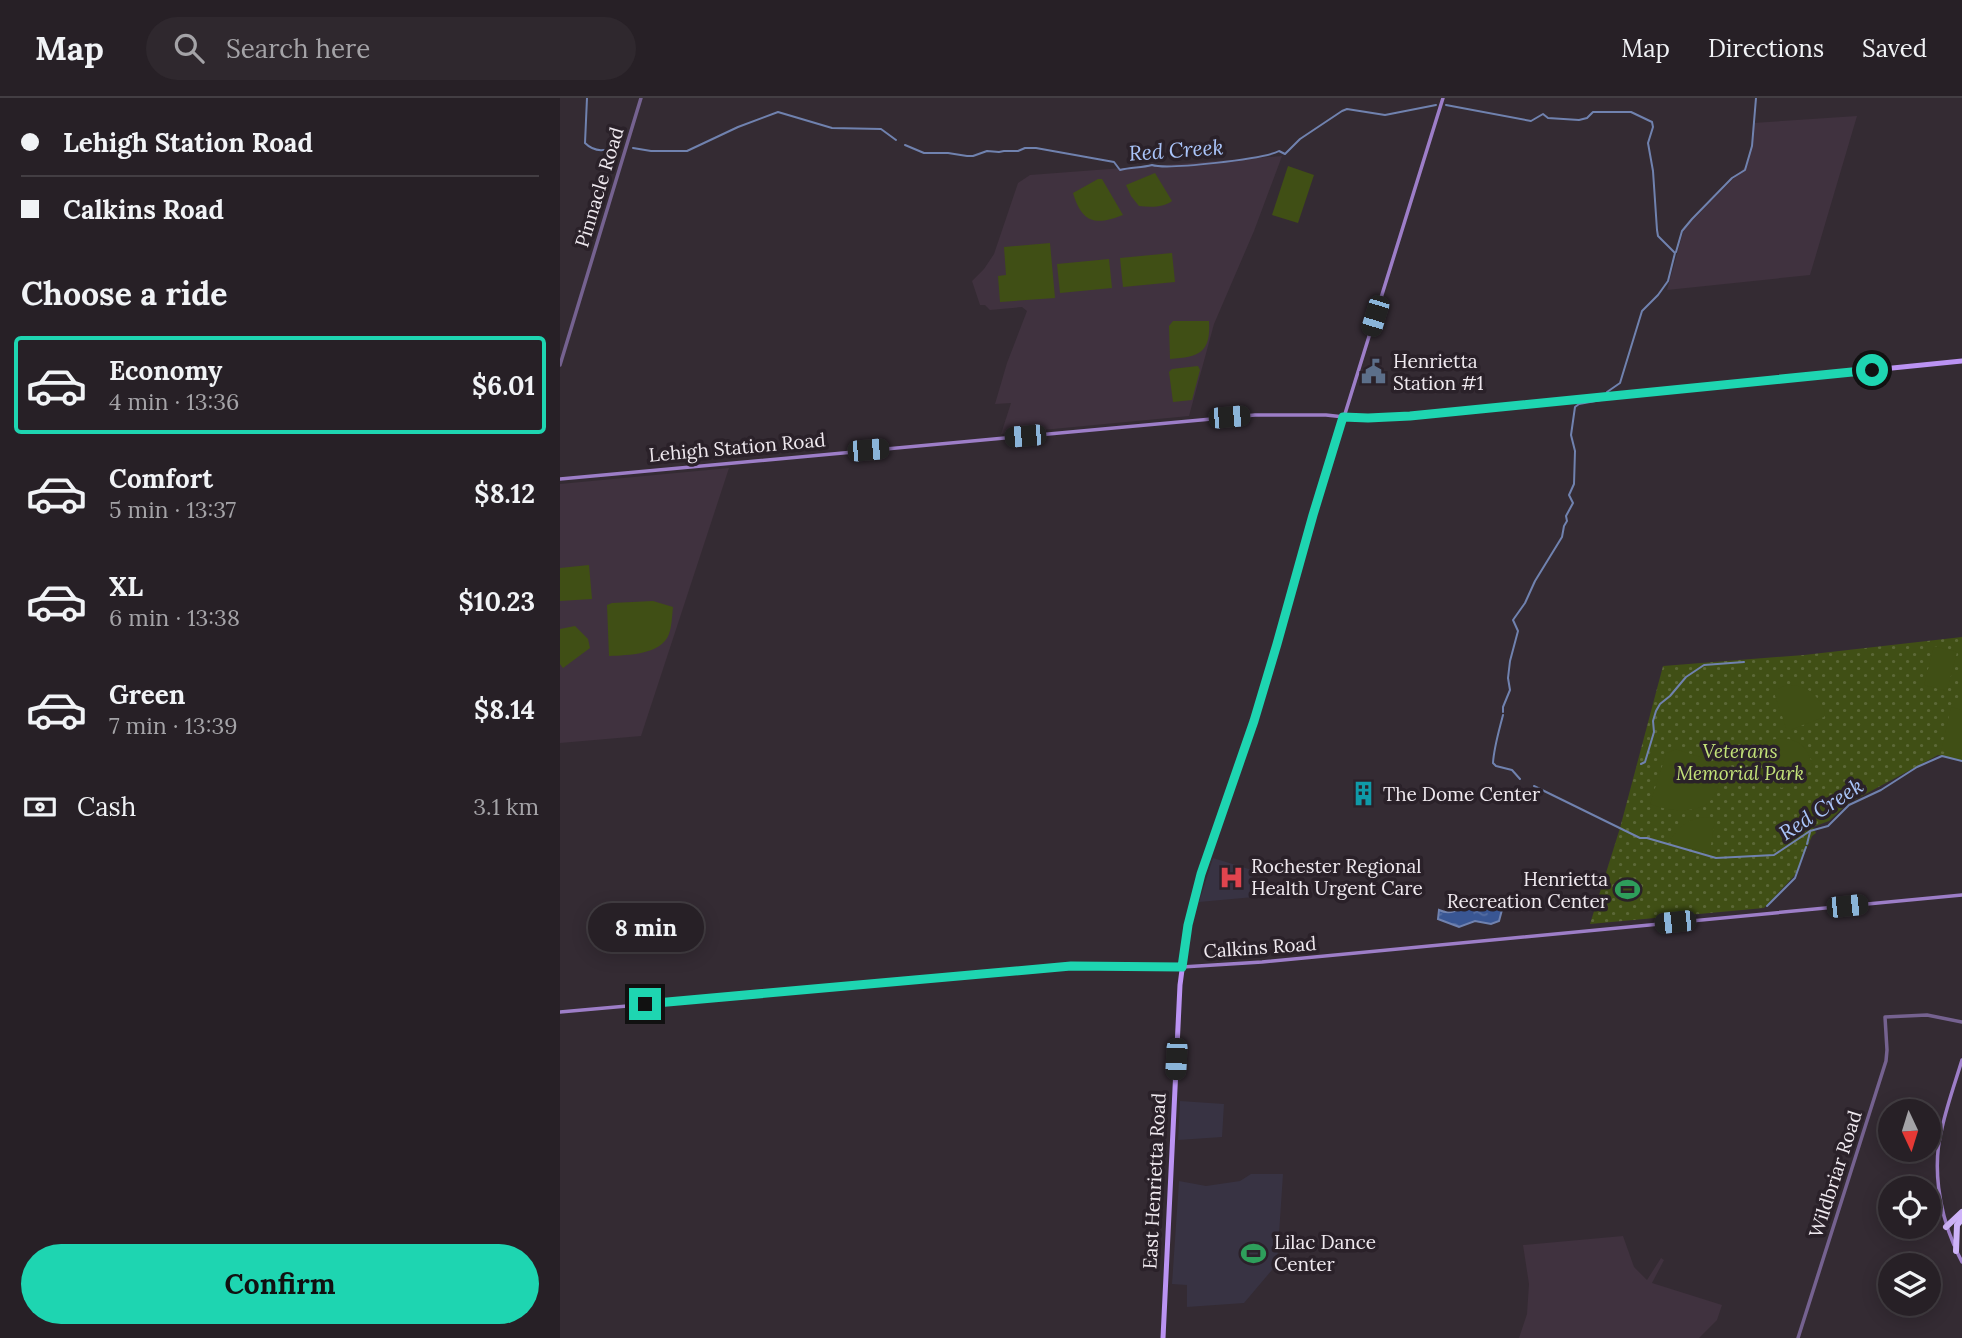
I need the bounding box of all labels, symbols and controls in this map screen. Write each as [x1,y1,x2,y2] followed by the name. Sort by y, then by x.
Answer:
[146,17,636,80] search box
[35,27,104,69] text: Map
[170,29,208,67] icon: search
[226,32,370,65] text: Search here
[1621,33,1670,64] text: Map
[1708,33,1824,64] text: Directions
[1862,33,1927,64] text: Saved
[569,124,629,250] street label: Pinnacle Road
[63,126,313,159] text: Lehigh Station Road
[1128,133,1224,167] water label: Red Creek
[63,193,224,226] text: Calkins Road
[21,273,228,314] text: Choose a ride
[1359,293,1392,339] car
[1393,349,1484,395] place label: Henrietta Station #1
[25,354,88,417] icon: car
[109,354,222,387] text: Economy
[1856,354,1888,386] route start
[1359,358,1387,386] public building icon: Henrietta Station #1
[472,369,535,402] text: $6.01
[109,387,239,416] text: 4 min · 13:36
[1208,405,1251,429] car
[1004,424,1047,448] car
[648,427,826,467] street label: Lehigh Station Road
[847,438,890,462] car
[25,462,88,525] icon: car
[109,462,213,495] text: Comfort
[474,477,535,510] text: $8.12
[109,495,236,524] text: 5 min · 13:37
[25,570,88,633] icon: car
[109,570,143,603] text: XL
[459,585,535,618] text: $10.23
[109,603,240,632] text: 6 min · 13:38
[25,678,88,741] icon: car
[109,678,185,711] text: Green
[474,693,535,726] text: $8.14
[109,711,238,740] text: 7 min · 13:39
[1676,739,1804,785] park label: Veterans Memorial Park
[1774,772,1868,846] water label: Red Creek
[1349,780,1377,808] building icon: The Dome Center
[1383,782,1541,806] place label: The Dome Center
[21,788,59,826] icon: cash
[77,790,136,823] text: Cash
[473,792,539,821] text: 3.1 km
[1251,854,1423,900] place label: Rochester Regional Health Urgent Care
[1217,863,1245,891] hospital icon: Rochester Regional Health Urgent Care
[1447,867,1609,913] place label: Henrietta Recreation Center
[1614,876,1642,904] sports icon: Henrietta Recreation Center
[1826,893,1869,919] car
[587,902,703,951] callout: 8 min
[1654,909,1697,935] car
[615,913,677,942] text: 8 min
[1203,931,1317,963] street label: Calkins Road
[629,988,661,1020] route end
[1165,1037,1188,1081] car
[1137,1092,1171,1270] street label: East Henrietta Road
[1878,1099,1941,1162] north arrow
[1878,1099,1941,1316] map controls
[1803,1107,1867,1241] street label: Wildbriar Road
[1878,1176,1941,1239] button: locate
[1274,1230,1376,1276] place label: Lilac Dance Center
[1240,1239,1268,1267] sports icon: Lilac Dance Center
[21,1244,539,1324] button: Confirm
[1878,1253,1941,1316] button: layers

